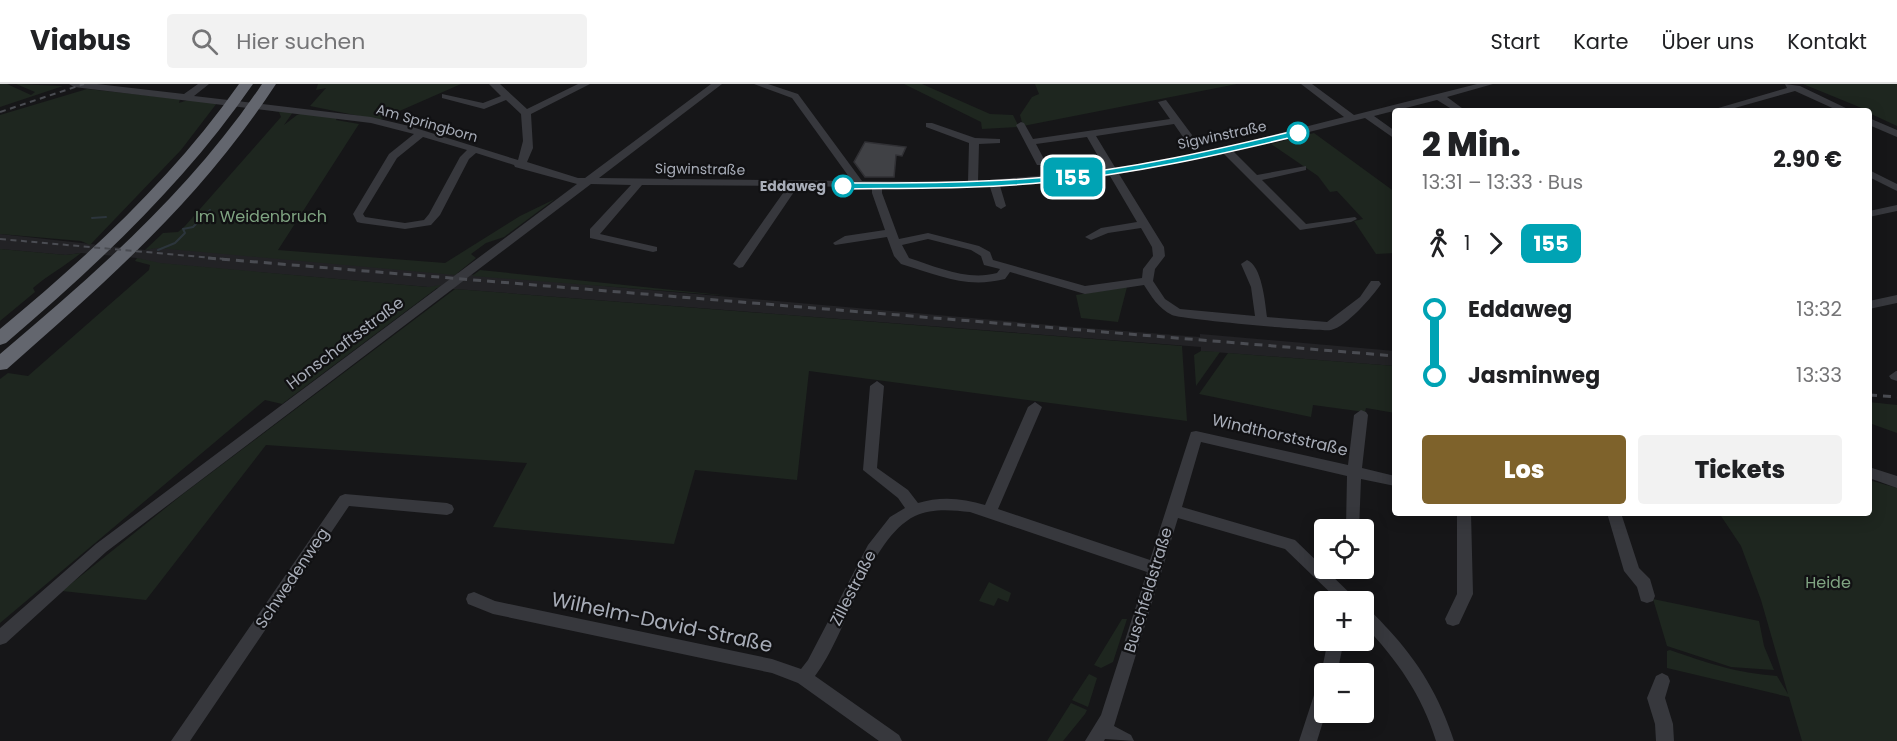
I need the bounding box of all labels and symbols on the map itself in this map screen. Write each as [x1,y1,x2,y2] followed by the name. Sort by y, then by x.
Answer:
[374,99,480,147] street label: Am Springborn
[1176,116,1269,154] street label: Sigwinstraße
[1287,122,1309,144] unlabelled marker
[655,158,746,180] street label: Sigwinstraße
[1038,158,1108,196] line badge: 155
[832,175,854,197] marker: Eddaweg
[760,176,826,196] place label: Eddaweg
[195,205,327,228] park label: Im Weidenbruch
[281,291,409,395] street label: Honschaftsstraße
[1210,408,1350,462] street label: Windthorststraße
[250,523,334,633] street label: Schwedenweg
[1118,524,1178,656] street label: Buschfeldstraße
[824,546,882,630] street label: Zillestraße
[1805,571,1851,594] park label: Heide
[549,585,775,659] street label: Wilhelm-David-Straße

